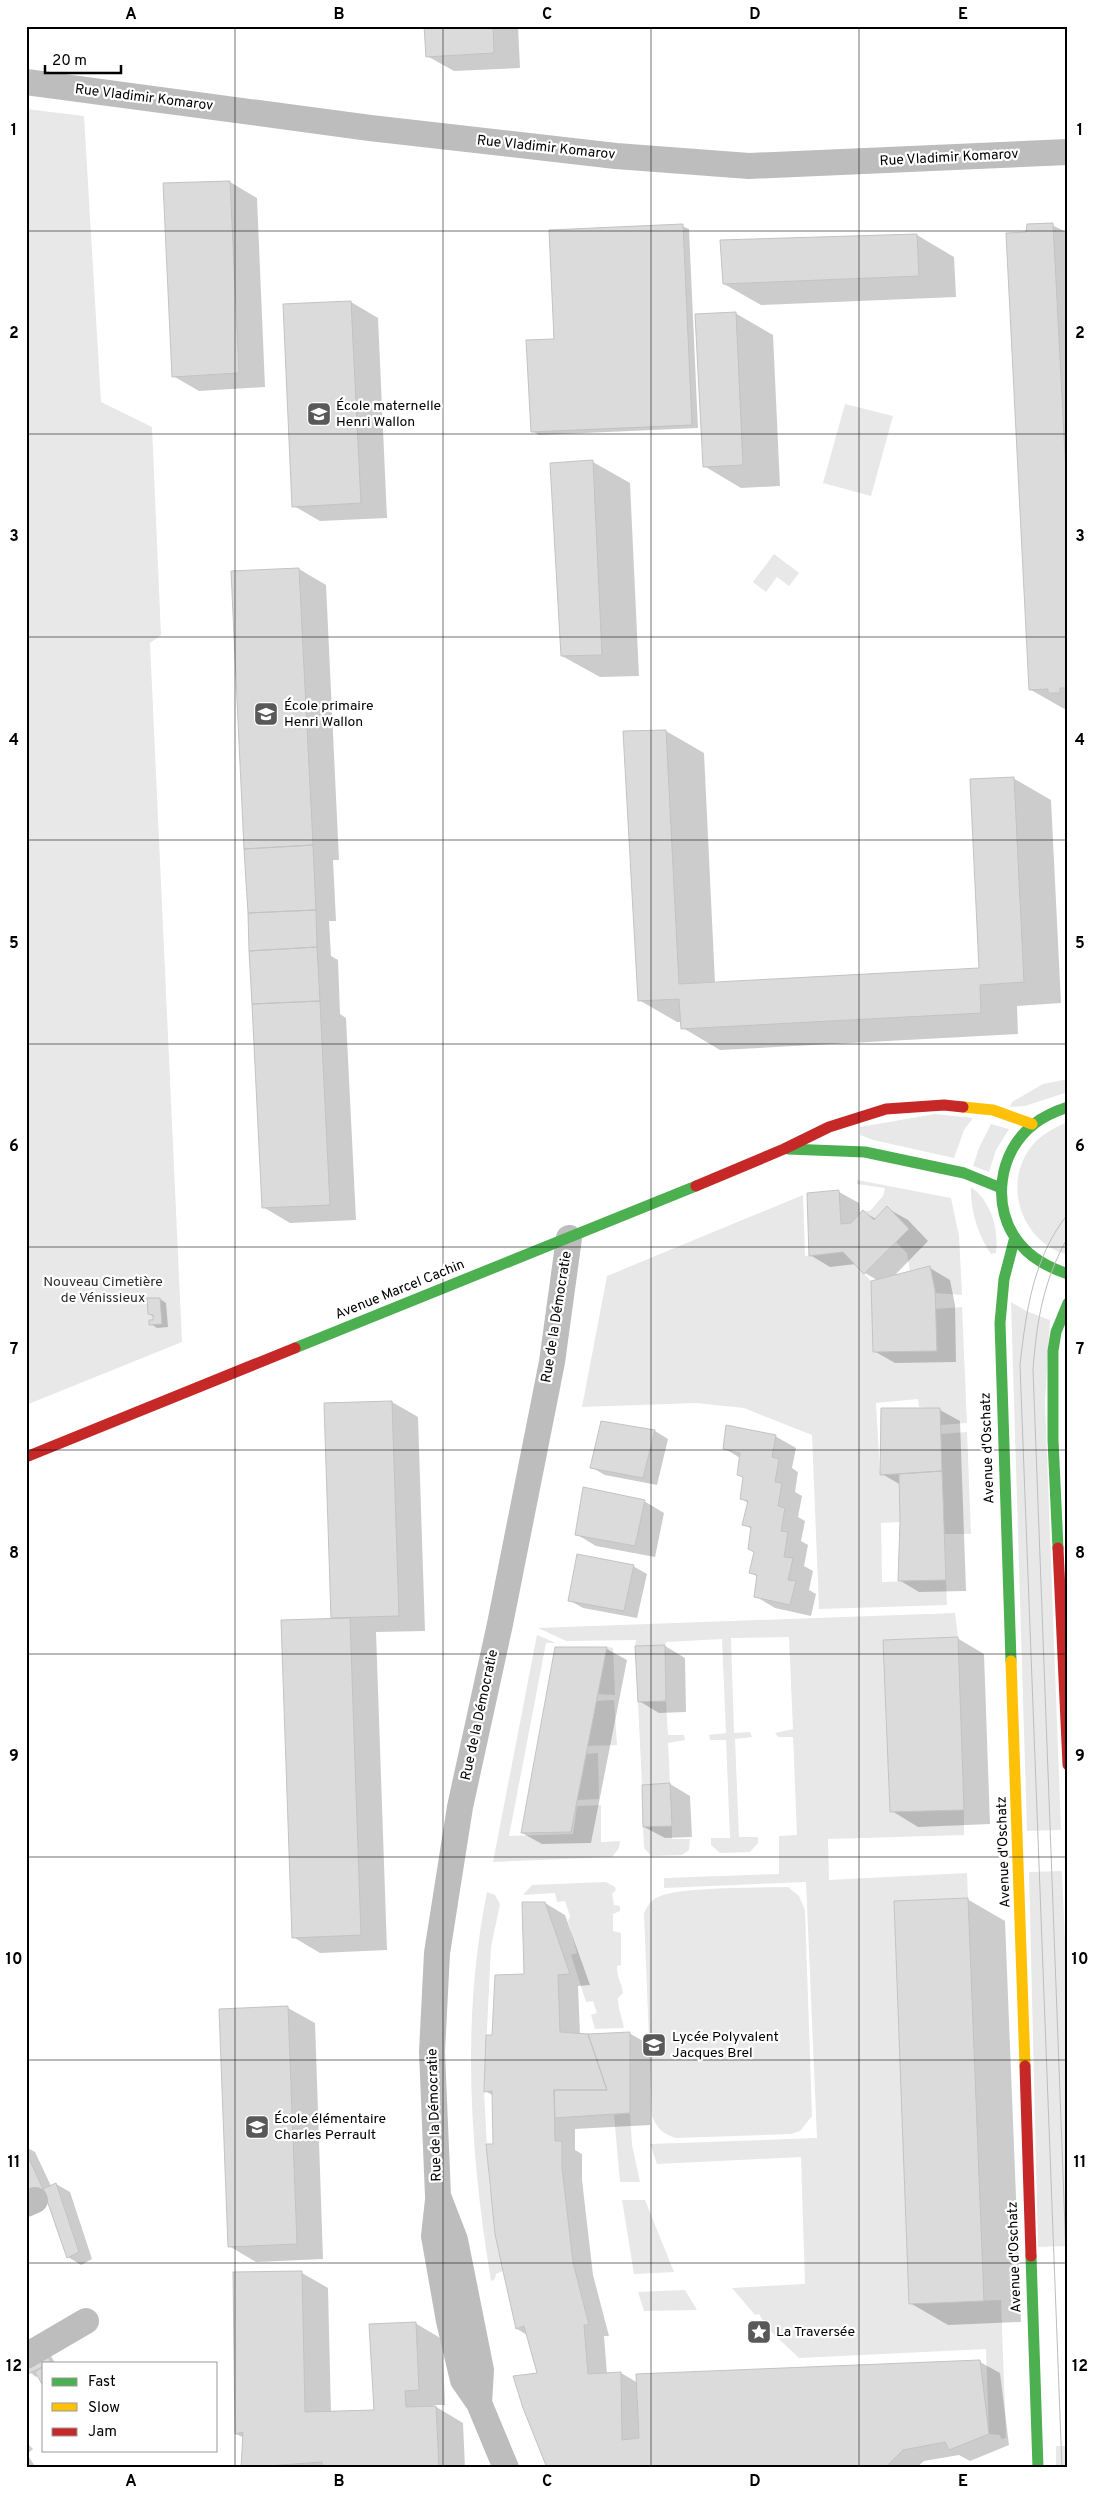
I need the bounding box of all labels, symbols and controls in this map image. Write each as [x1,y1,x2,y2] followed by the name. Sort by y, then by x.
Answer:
[125,5,137,25] text: A
[333,5,345,25] text: B
[542,5,552,25] text: C
[749,5,761,25] text: D
[958,5,968,25] text: E
[45,42,121,74] scale bar
[52,52,87,71] text: 20 m
[74,81,214,115] street label: Rue Vladimir Komarov
[11,121,17,141] text: 1
[1077,121,1083,141] text: 1
[476,132,616,164] street label: Rue Vladimir Komarov
[879,146,1019,170] street label: Rue Vladimir Komarov
[9,324,19,344] text: 2
[1075,324,1085,344] text: 2
[336,397,441,431] place label: École maternelle Henri Wallon
[306,401,332,427] school or university icon: École maternelle Henri Wallon
[9,527,19,547] text: 3
[1075,527,1085,547] text: 3
[284,697,374,731] place label: École primaire Henri Wallon
[253,701,279,727] school or university icon: École primaire Henri Wallon
[9,731,19,751] text: 4
[1075,731,1085,751] text: 4
[9,934,19,954] text: 5
[1075,934,1085,954] text: 5
[9,1137,19,1157] text: 6
[1075,1137,1085,1157] text: 6
[538,1250,576,1384] street label: Rue de la Démocratie
[333,1256,467,1324] street label: Avenue Marcel Cachin
[43,1274,163,1307] park label: Nouveau Cimetière de Vénissieux
[10,1340,18,1360] text: 7
[1076,1340,1084,1360] text: 7
[978,1392,998,1504] street label: Avenue d'Oschatz
[9,1544,19,1564] text: 8
[1075,1544,1085,1564] text: 8
[458,1648,502,1782] street label: Rue de la Démocratie
[9,1747,19,1767] text: 9
[1075,1747,1085,1767] text: 9
[994,1796,1014,1908] street label: Avenue d'Oschatz
[6,1950,22,1970] text: 10
[1072,1950,1088,1970] text: 10
[672,2029,779,2062] place label: Lycée Polyvalent Jacques Brel
[641,2032,667,2058] school or university icon: Lycée Polyvalent Jacques Brel
[424,2048,446,2182] street label: Rue de la Démocratie
[274,2110,386,2144] place label: École élémentaire Charles Perrault
[244,2114,270,2140] school or university icon: École élémentaire Charles Perrault
[8,2153,20,2173] text: 11
[1074,2153,1086,2173] text: 11
[1005,2201,1025,2313] street label: Avenue d'Oschatz
[746,2319,772,2345] place icon: La Traversée
[776,2324,855,2341] place label: La Traversée
[6,2357,22,2377] text: 12
[1072,2357,1088,2377] text: 12
[42,2362,218,2452] legend
[88,2373,116,2392] text: Fast
[88,2399,120,2418] text: Slow
[88,2423,117,2442] text: Jam
[125,2472,137,2492] text: A
[333,2472,345,2492] text: B
[542,2472,552,2492] text: C
[749,2472,761,2492] text: D
[958,2472,968,2492] text: E

